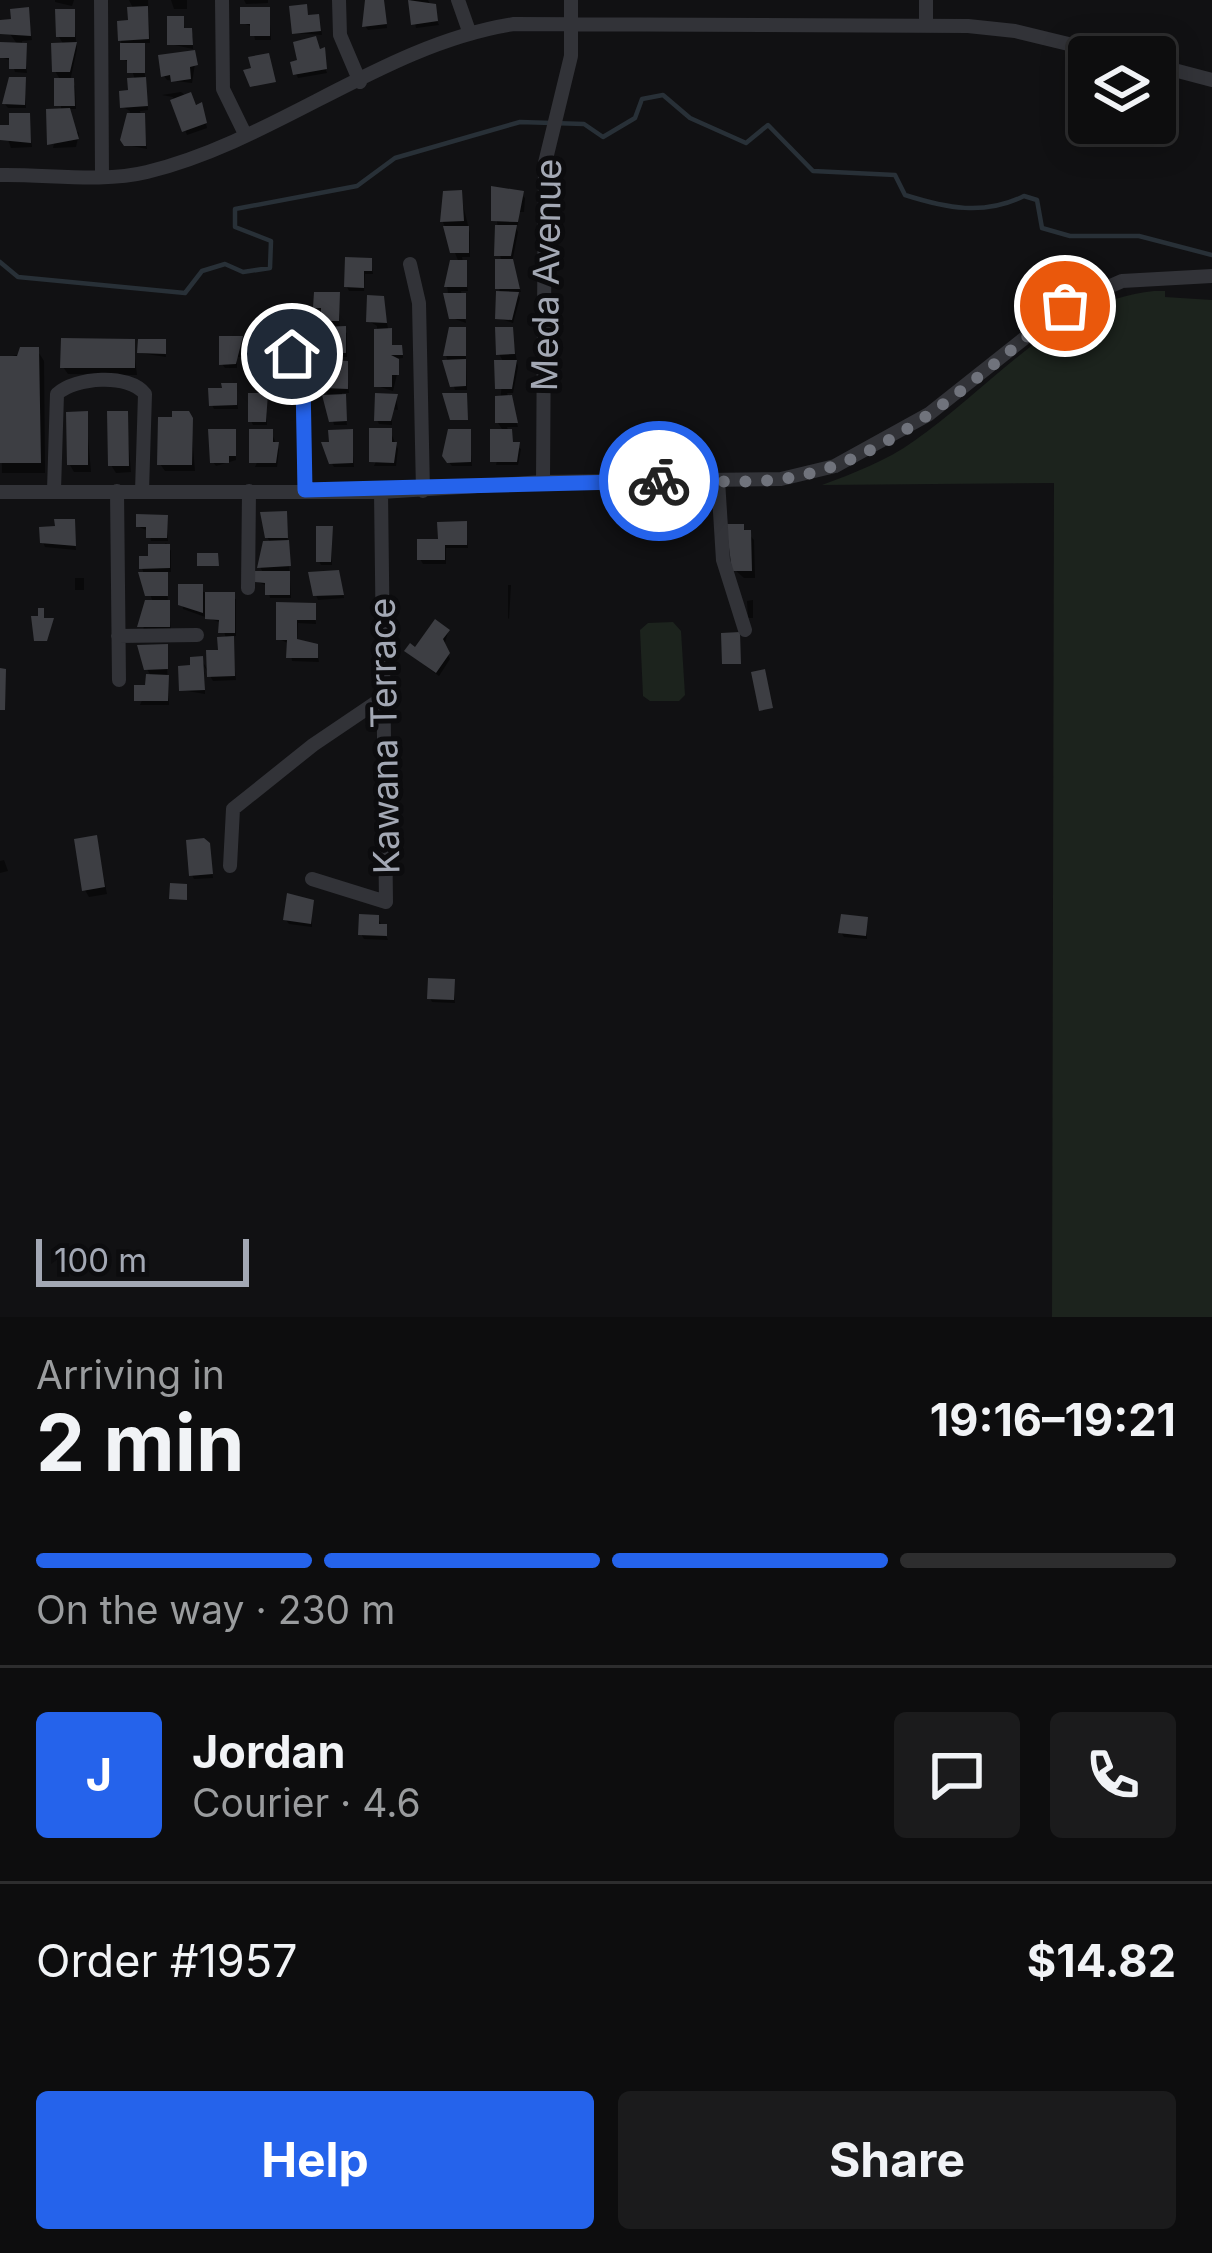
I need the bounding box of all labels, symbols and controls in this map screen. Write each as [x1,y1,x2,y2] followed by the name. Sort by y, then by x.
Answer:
[1068,36,1176,144] map controls
[1068,36,1176,144] button: layers
[522,158,570,392] street label: Meda Avenue
[1014,255,1116,357] pin
[1032,273,1098,339] icon: bag
[241,303,343,405] pin
[259,321,325,387] icon: home
[599,421,719,541] courier
[626,448,692,514] icon: bike
[360,597,408,875] street label: Kawana Terrace
[36,1233,249,1286] scale bar
[54,1240,147,1280] text: 100 m
[36,1351,225,1398] text: Arriving in
[930,1392,1176,1447] text: 19:16–19:21
[36,1395,244,1490] text: 2 min
[36,1586,395,1633] text: On the way · 230 m
[894,1712,1020,1838] button: chat
[1050,1712,1176,1838] button: phone
[192,1724,346,1779] text: Jordan
[86,1747,112,1802] text: J
[192,1779,421,1826] text: Courier · 4.6
[36,1933,298,1988] text: Order #1957
[1027,1933,1176,1988] text: $14.82
[36,2091,594,2229] button: Help
[618,2091,1176,2229] button: Share

